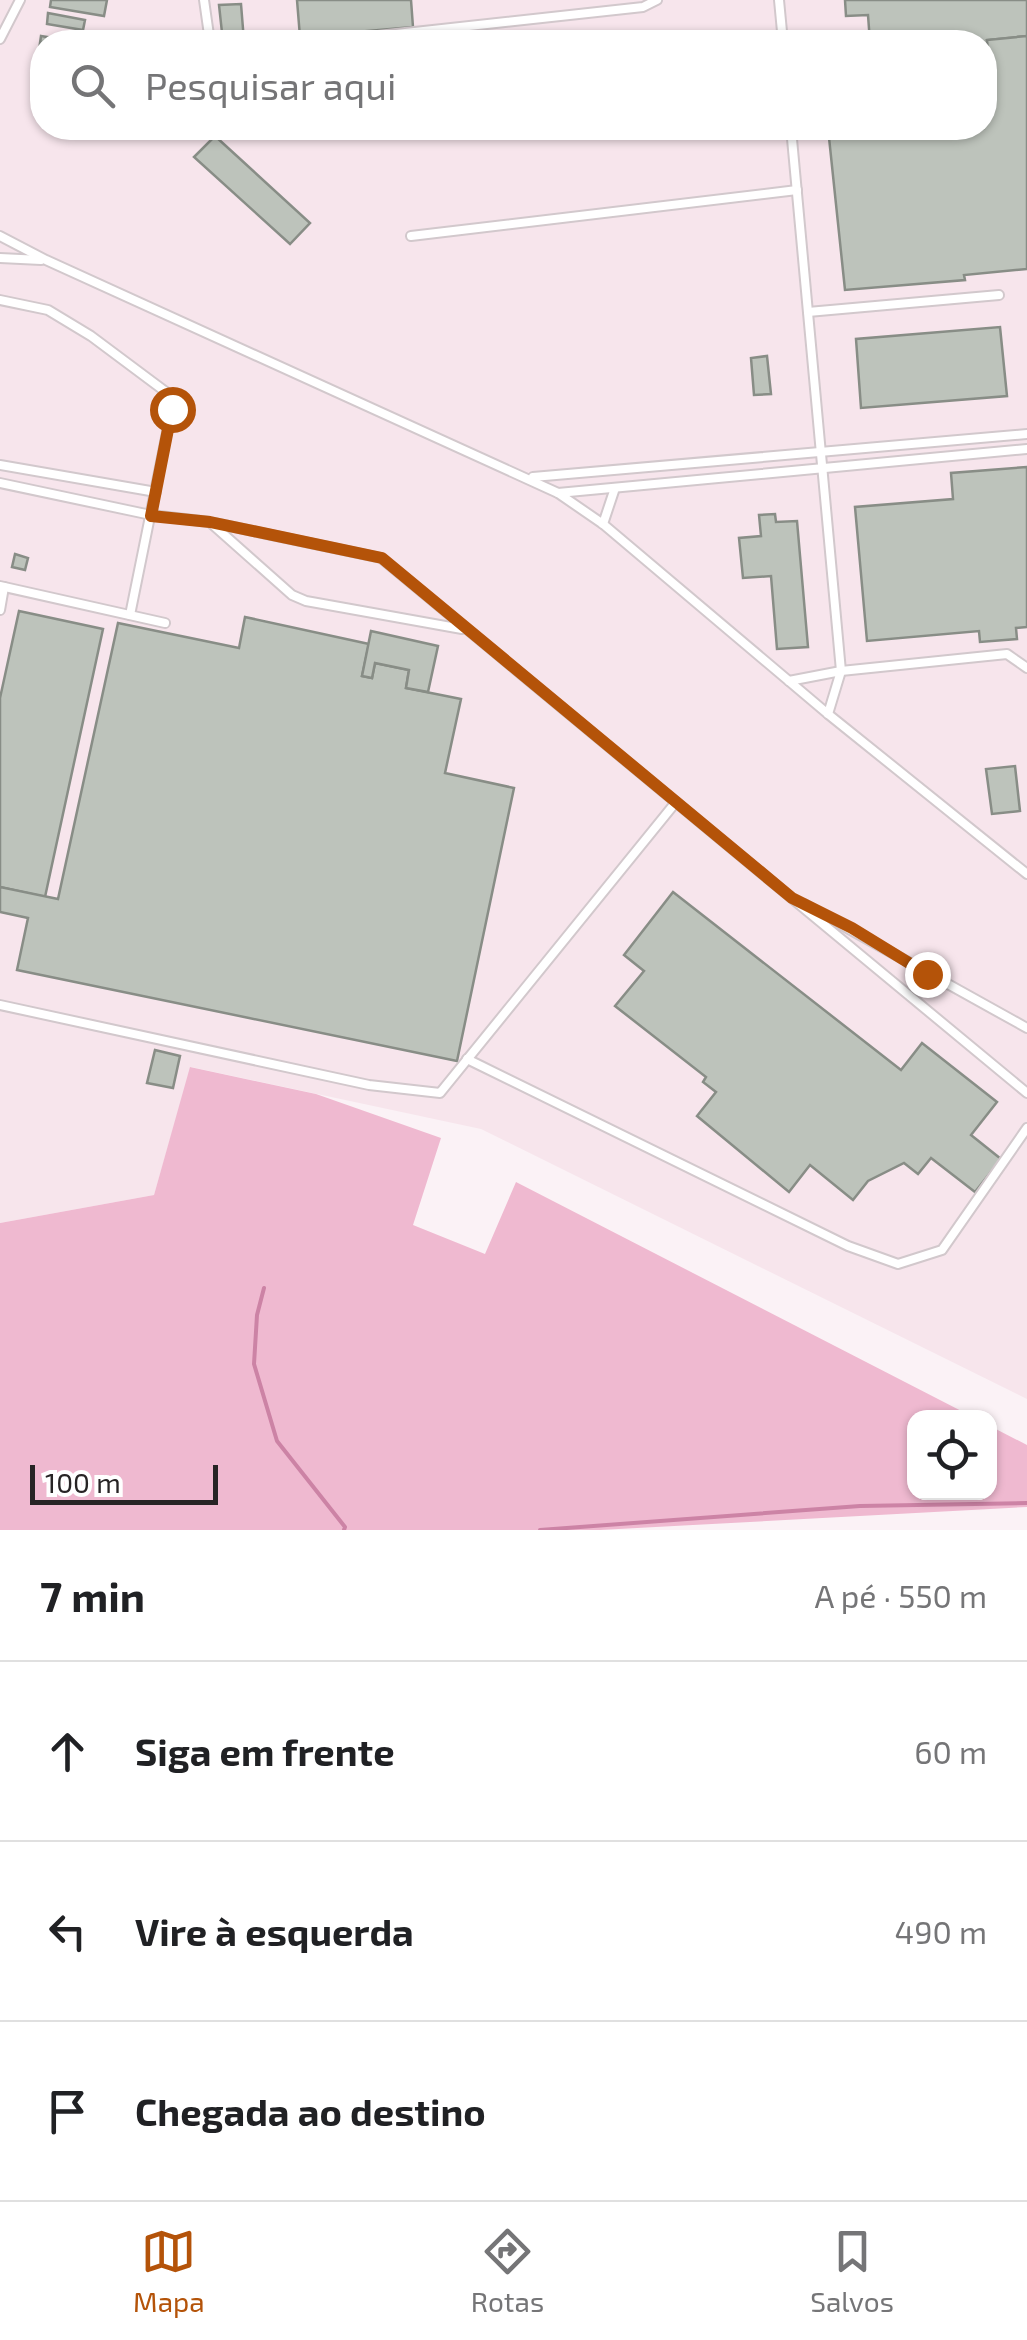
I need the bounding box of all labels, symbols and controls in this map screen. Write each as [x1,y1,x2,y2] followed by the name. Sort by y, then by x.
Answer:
[30,30,997,140] search box
[65,58,120,113] icon: search
[145,62,396,108] text: Pesquisar aqui
[150,387,196,433] route start
[905,952,951,998] route end
[907,1410,997,1500] map controls
[907,1410,997,1500] button: locate
[30,1460,218,1504] scale bar
[45,1465,121,1499] text: 100 m
[40,1570,145,1620] text: 7 min
[814,1576,987,1614] text: A pé · 550 m
[40,1724,95,1779] icon: ahead
[135,1728,395,1774] text: Siga em frente
[914,1732,987,1770] text: 60 m
[40,1904,95,1959] icon: left
[135,1908,414,1954] text: Vire à esquerda
[895,1912,987,1950] text: 490 m
[40,2084,95,2139] icon: arrive
[135,2088,486,2134] text: Chegada ao destino
[133,2224,205,2318] tab: Mapa
[471,2224,544,2318] tab: Rotas
[810,2224,894,2318] tab: Salvos

